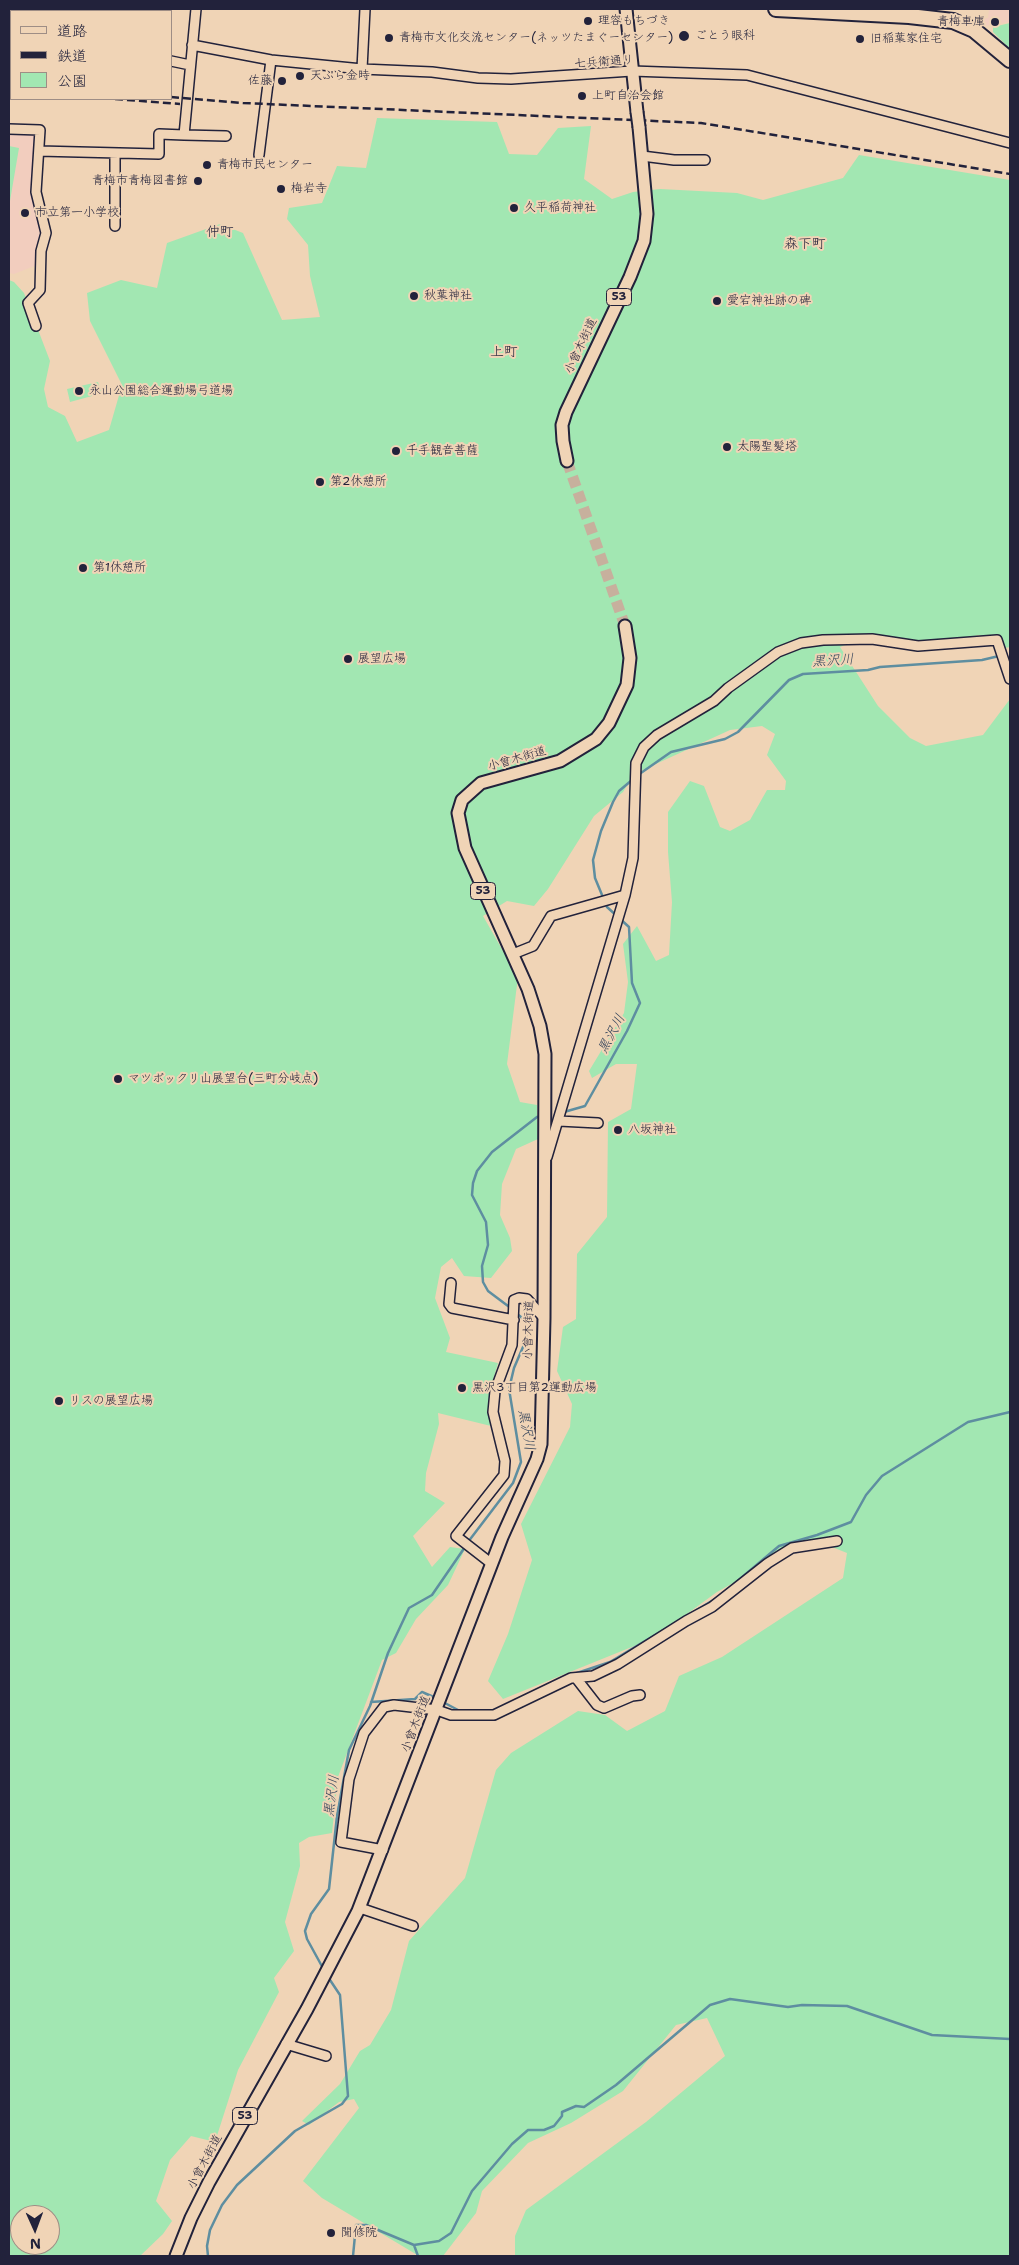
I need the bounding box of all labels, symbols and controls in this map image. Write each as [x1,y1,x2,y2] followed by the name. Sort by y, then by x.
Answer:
[10,10,172,100] legend
[598,14,670,28] place label: 理容もちづき
[582,15,594,27] marker: 理容もちづき
[937,15,985,29] place label: 青梅車庫
[989,16,1001,28] marker: 青梅車庫
[57,21,87,41] text: 道路
[677,29,691,43] marker: ごとう眼科
[695,29,755,43] place label: ごとう眼科
[399,31,673,45] place label: 青梅市文化交流センター(ネッツたまぐーセンター)
[383,32,395,44] marker: 青梅市文化交流センター(ネッツたまぐーセンター)
[870,32,942,46] place label: 旧稲葉家住宅
[854,33,866,45] marker: 旧稲葉家住宅
[57,46,87,66] text: 鉄道
[574,53,634,71] street label: 七兵衛通り
[310,69,370,83] place label: 天ぷら金時
[294,70,306,82] marker: 天ぷら金時
[57,71,87,91] text: 公園
[248,74,272,88] place label: 佐藤
[276,75,288,87] marker: 佐藤
[592,89,664,103] place label: 上町自治会館
[576,90,588,102] marker: 上町自治会館
[217,158,313,172] place label: 青梅市民センター
[201,159,213,171] marker: 青梅市民センター
[92,174,188,188] place label: 青梅市青梅図書館
[192,175,204,187] marker: 青梅市青梅図書館
[291,182,327,196] place label: 梅岩寺
[275,183,287,195] marker: 梅岩寺
[524,201,596,215] place label: 久平稲荷神社
[508,202,520,214] marker: 久平稲荷神社
[35,206,119,220] place label: 市立第一小学校
[19,207,31,219] marker: 市立第一小学校
[206,224,234,240] district label: 仲町
[784,236,826,252] district label: 森下町
[606,288,632,306] road number: 53
[424,289,472,303] place label: 秋葉神社
[408,290,420,302] marker: 秋葉神社
[727,294,811,308] place label: 愛宕神社跡の碑
[711,295,723,307] marker: 愛宕神社跡の碑
[562,316,600,376] street label: 小曾木街道
[490,344,518,360] district label: 上町
[89,384,233,398] place label: 永山公園総合運動場弓道場
[73,385,85,397] marker: 永山公園総合運動場弓道場
[737,440,797,454] place label: 太陽聖髪塔
[721,441,733,453] marker: 太陽聖髪塔
[406,444,478,458] place label: 千手観音菩薩
[390,445,402,457] marker: 千手観音菩薩
[330,475,386,489] place label: 第2休憩所
[314,476,326,488] marker: 第2休憩所
[93,561,146,575] place label: 第1休憩所
[77,562,89,574] marker: 第1休憩所
[811,651,855,671] water label: 黒沢川
[358,652,406,666] place label: 展望広場
[342,653,354,665] marker: 展望広場
[486,744,548,774] street label: 小曾木街道
[470,882,496,899] road number: 53
[595,1012,629,1056] water label: 黒沢川
[128,1072,318,1086] place label: マツボックリ山展望台(三町分岐点)
[112,1073,124,1085] marker: マツボックリ山展望台(三町分岐点)
[628,1123,676,1137] place label: 八坂神社
[612,1124,624,1136] marker: 八坂神社
[521,1300,537,1360] street label: 小曾木街道
[472,1381,597,1395] place label: 黒沢3丁目第2運動広場
[456,1382,468,1394] marker: 黒沢3丁目第2運動広場
[69,1394,153,1408] place label: リスの展望広場
[53,1395,65,1407] marker: リスの展望広場
[514,1408,538,1452] water label: 黒沢川
[399,1693,433,1755] street label: 小曾木街道
[321,1774,343,1818] water label: 黒沢川
[232,2108,258,2124] road number: 53
[185,2132,225,2192] street label: 小曾木街道
[10,2205,60,2255] north arrow
[341,2226,377,2240] place label: 聞修院
[325,2227,337,2239] marker: 聞修院
[30,2235,41,2253] text: N

